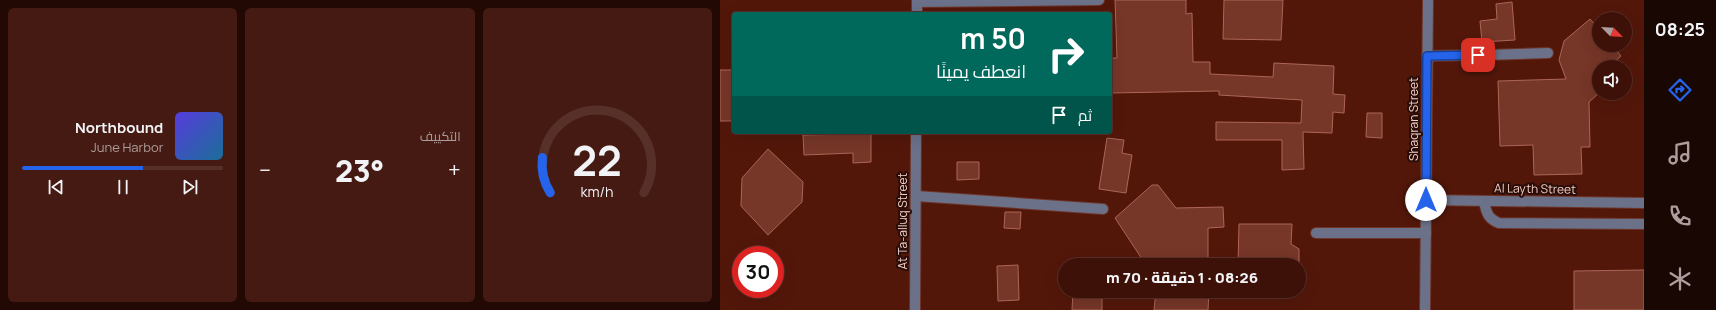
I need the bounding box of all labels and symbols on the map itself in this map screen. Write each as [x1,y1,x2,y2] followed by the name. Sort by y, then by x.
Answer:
[1592,12,1632,52] north arrow
[1461,38,1495,72] pin
[1405,77,1422,161] street label: Shaqran Street
[894,172,911,269] street label: At Ta-alluq Street
[1405,179,1447,221] position arrow
[1494,179,1576,198] street label: Al Layth Street
[732,246,784,298] speed limit sign: 30

